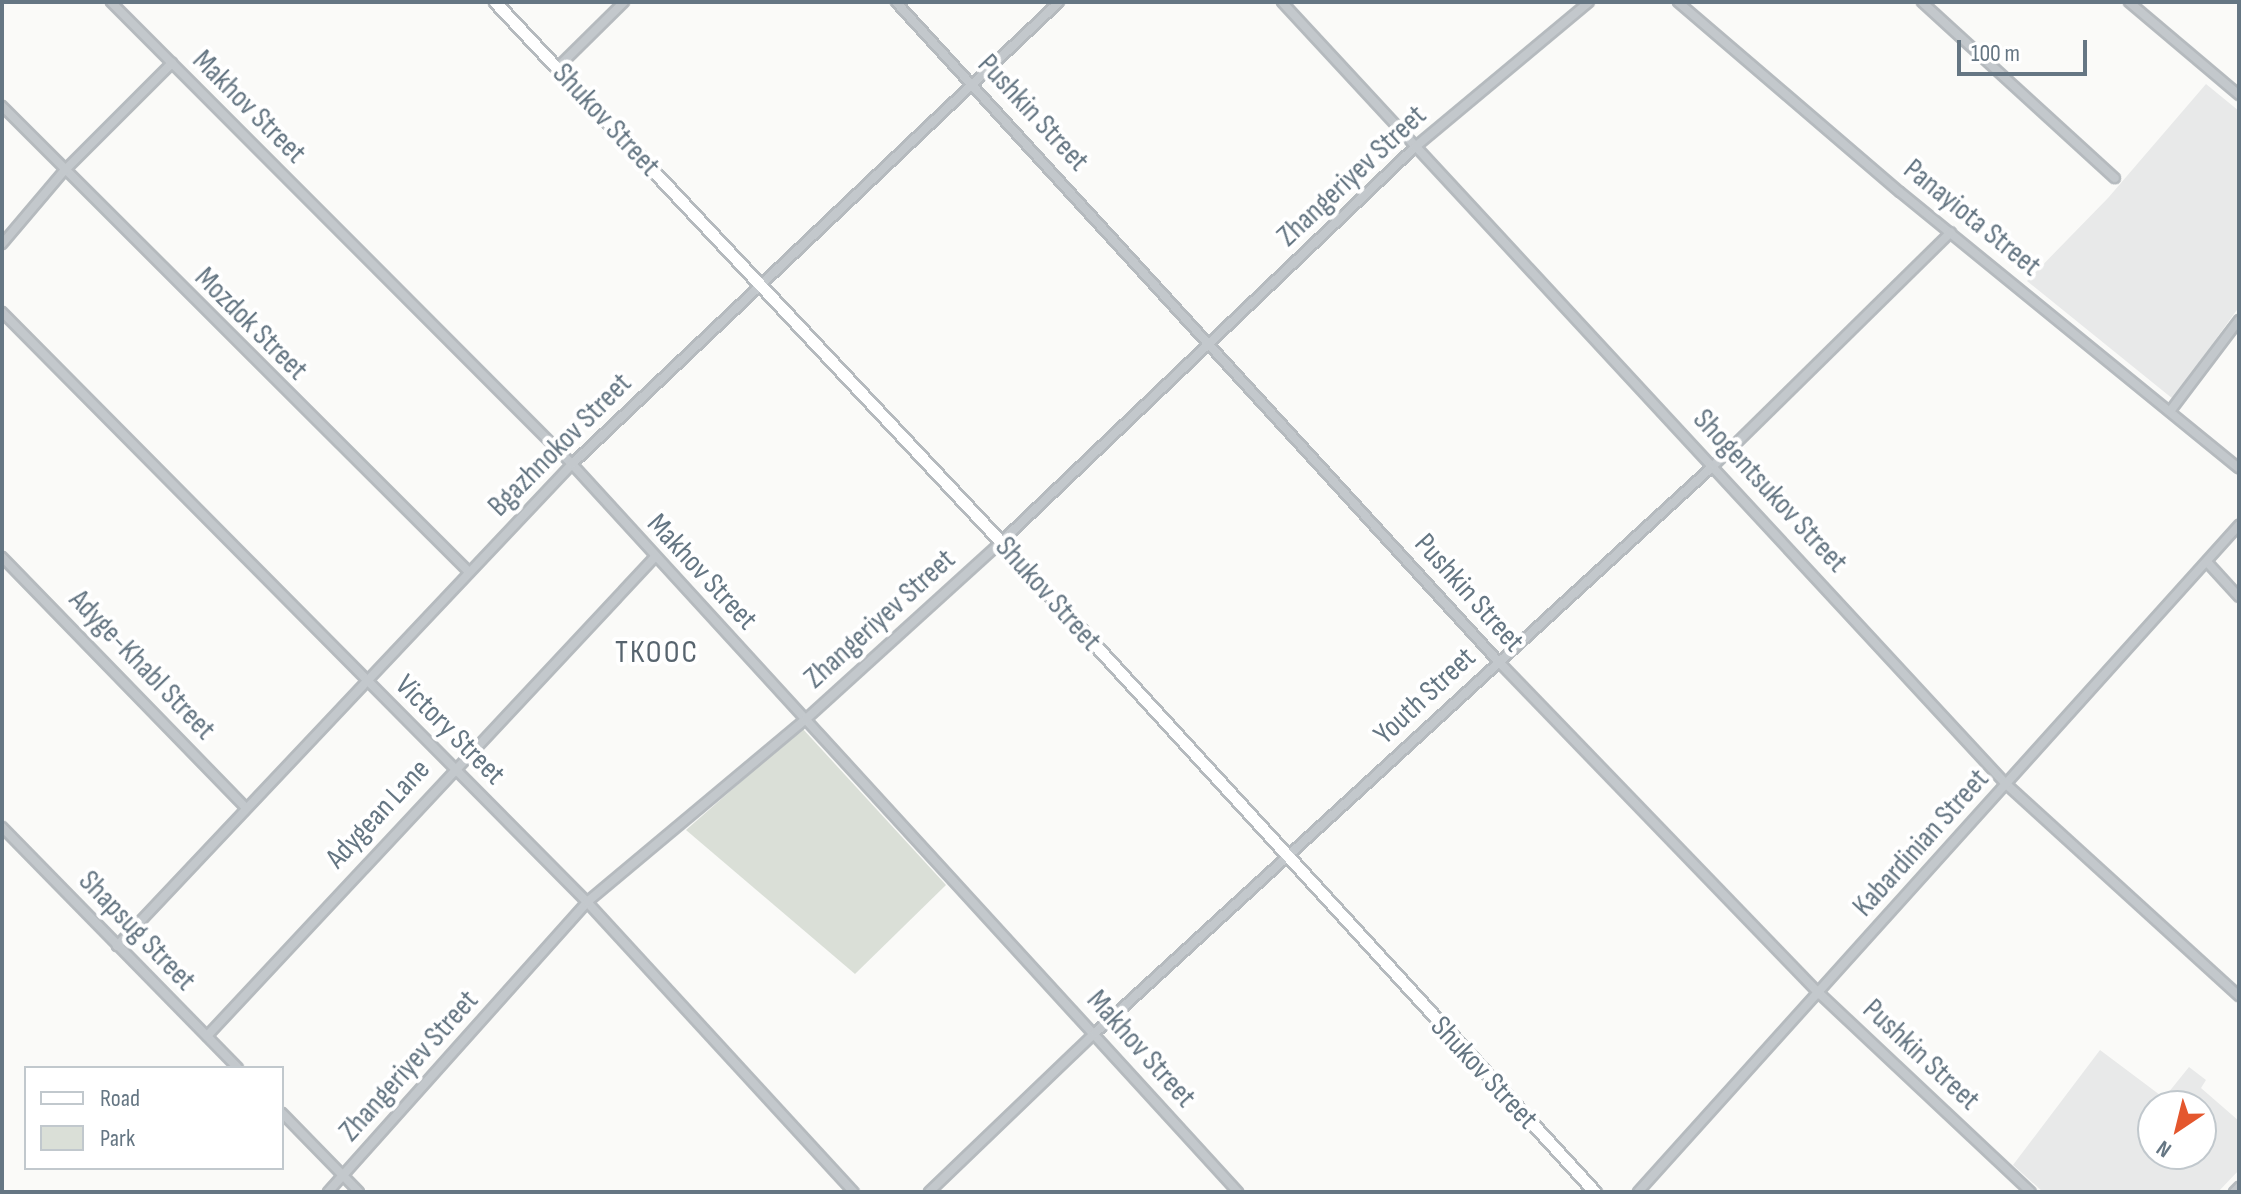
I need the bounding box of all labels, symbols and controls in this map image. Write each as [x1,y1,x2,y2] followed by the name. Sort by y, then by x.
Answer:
[1961,24,2091,74] scale bar
[1971,39,2020,68] text: 100 m
[185,43,313,171] street label: Makhov Street
[970,47,1096,179] street label: Pushkin Street
[545,56,667,184] street label: Shukov Street
[1270,98,1434,254] street label: Zhangeriyev Street
[1896,152,2048,284] street label: Panayiota Street
[187,260,315,388] street label: Mozdok Street
[481,366,639,524] street label: Bgazhnokov Street
[1685,402,1855,580] street label: Shogentsukov Street
[639,506,765,638] street label: Makhov Street
[1407,526,1531,660] street label: Pushkin Street
[987,530,1109,658] street label: Shukov Street
[797,542,963,696] street label: Zhangeriyev Street
[61,582,223,748] street label: Adyge-Khabl Street
[615,634,699,672] district label: ТКООС
[1367,640,1483,752] street label: Youth Street
[388,668,512,792] street label: Victory Street
[318,752,438,876] street label: Adygean Lane
[1845,762,1997,924] street label: Kabardinian Street
[71,863,203,999] street label: Shapsug Street
[332,983,486,1149] street label: Zhangeriyev Street
[1079,983,1203,1115] street label: Makhov Street
[1855,992,1987,1118] street label: Pushkin Street
[1423,1009,1545,1137] street label: Shukov Street
[24,1066,284,1170] legend
[100,1084,140,1113] text: Road
[2137,1090,2217,1170] north arrow
[100,1124,135,1153] text: Park
[2152,1134,2177,1163] text: N

